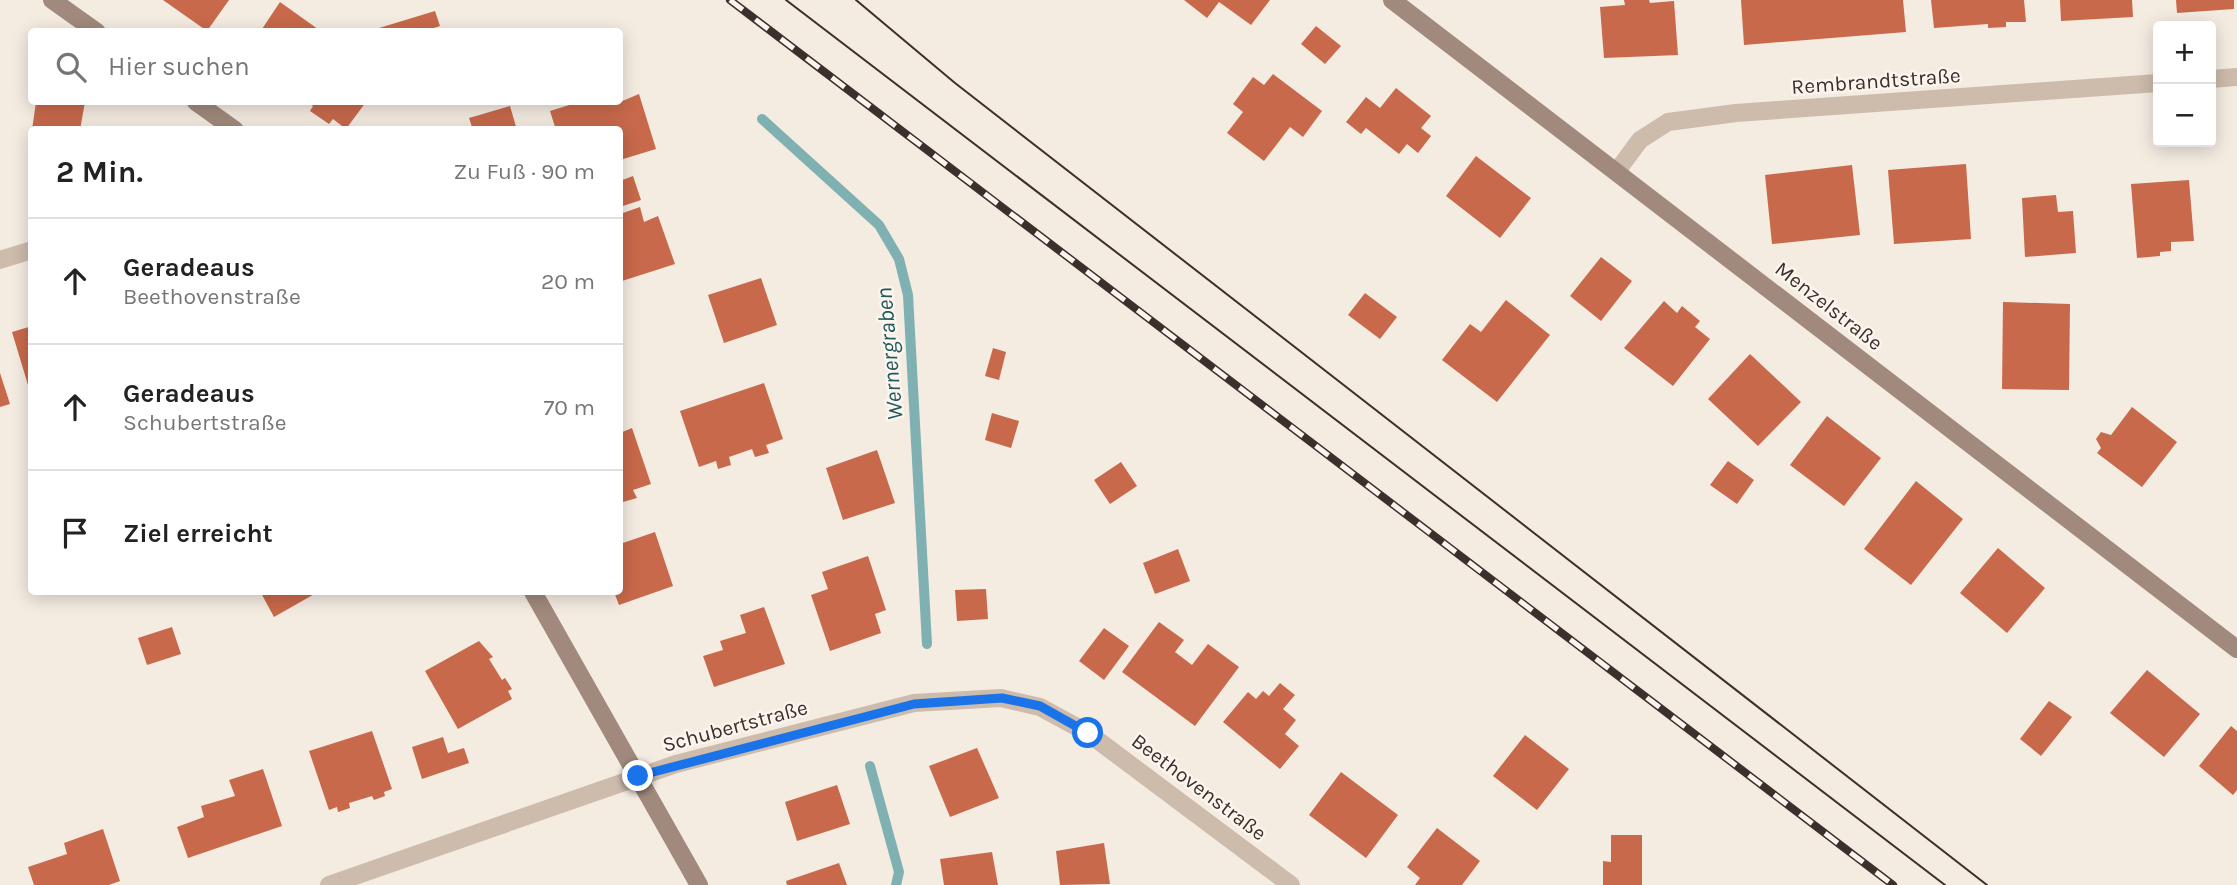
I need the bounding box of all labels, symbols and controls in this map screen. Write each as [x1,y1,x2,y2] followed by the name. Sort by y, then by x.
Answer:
[2153,21,2216,147] map controls
[2153,21,2216,84] button: +
[28,28,623,105] search box
[52,48,90,86] icon: search
[108,51,250,82] text: Hier suchen
[1791,63,1961,99] street label: Rembrandtstraße
[2153,84,2216,147] button: −
[56,154,143,190] text: 2 Min.
[453,158,595,185] text: Zu Fuß · 90 m
[123,252,255,283] text: Geradeaus
[1771,257,1887,355] street label: Menzelstraße
[56,262,94,300] icon: ahead
[541,268,595,295] text: 20 m
[123,283,301,310] text: Beethovenstraße
[870,286,909,422] water label: Wernergraben
[123,378,255,409] text: Geradeaus
[56,388,94,426] icon: ahead
[544,394,595,421] text: 70 m
[123,409,287,436] text: Schubertstraße
[56,514,94,552] icon: arrive
[123,518,273,549] text: Ziel erreicht
[660,695,810,757] street label: Schubertstraße
[1072,717,1103,748] route start
[1127,729,1271,845] street label: Beethovenstraße
[622,760,653,791] route end

